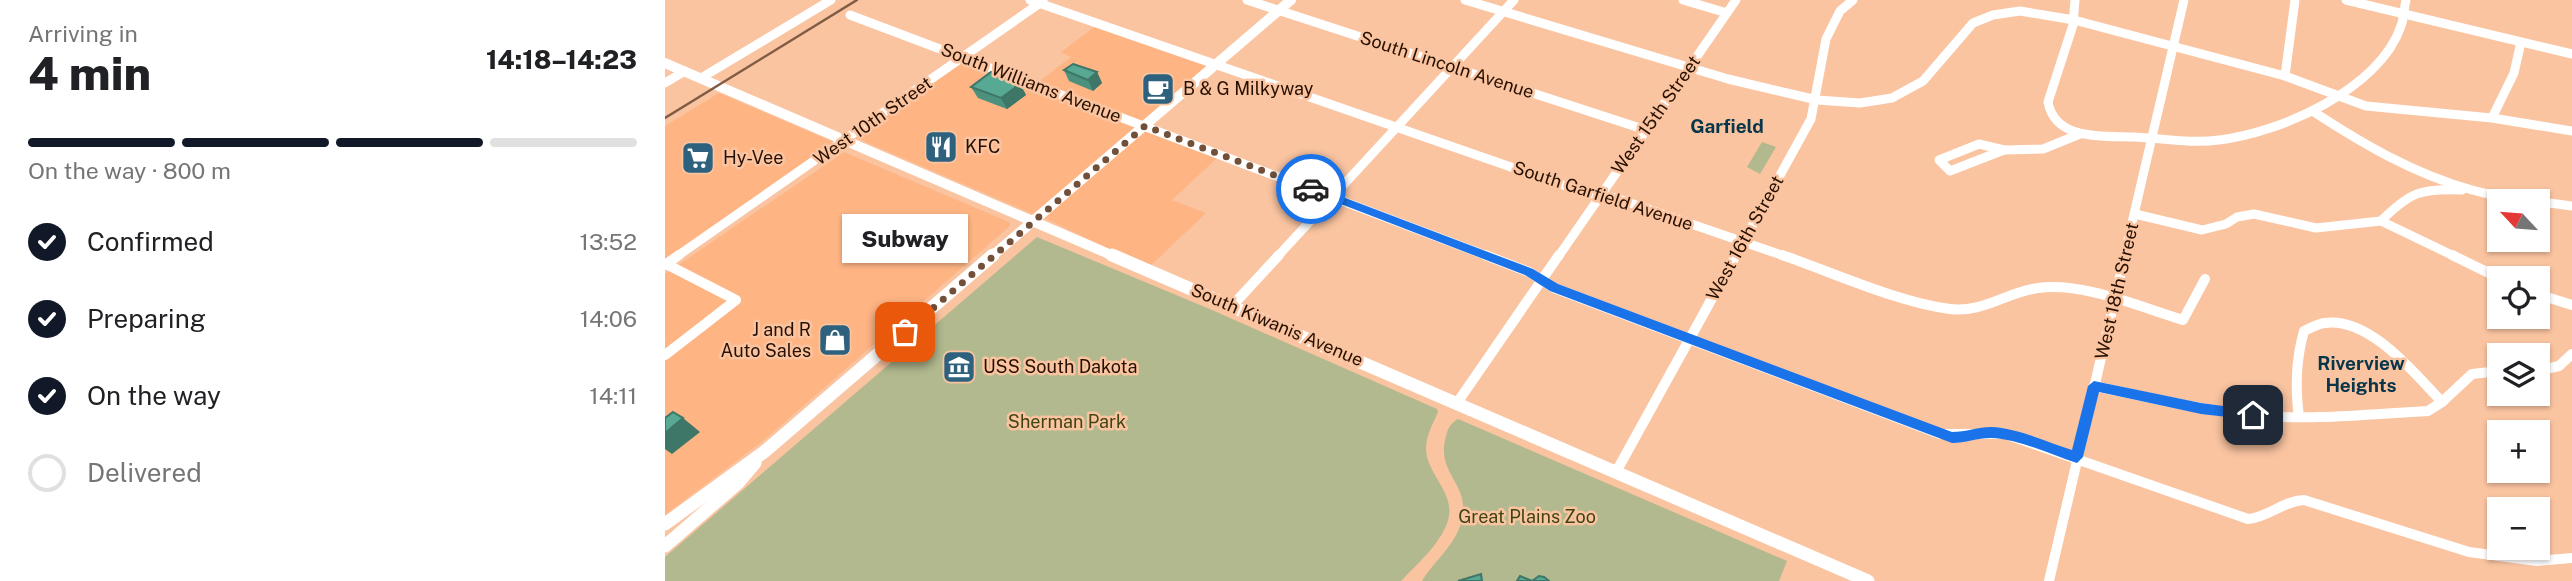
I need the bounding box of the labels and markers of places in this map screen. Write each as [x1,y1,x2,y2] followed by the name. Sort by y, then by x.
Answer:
[1139,70,1177,108] cafe icon: B & G Milkyway
[1183,78,1314,99] place label: B & G Milkyway
[922,128,960,166] restaurant icon: KFC
[965,136,1000,157] place label: KFC
[679,139,717,177] supermarket icon: Hy-Vee
[723,147,783,168] place label: Hy-Vee
[842,213,968,262] callout: Subway
[875,302,935,362] pin
[721,319,811,361] place label: J and R Auto Sales
[816,321,854,359] shop icon: J and R Auto Sales
[940,348,978,386] museum icon: USS South Dakota
[983,356,1137,377] place label: USS South Dakota
[2223,385,2283,445] pin

